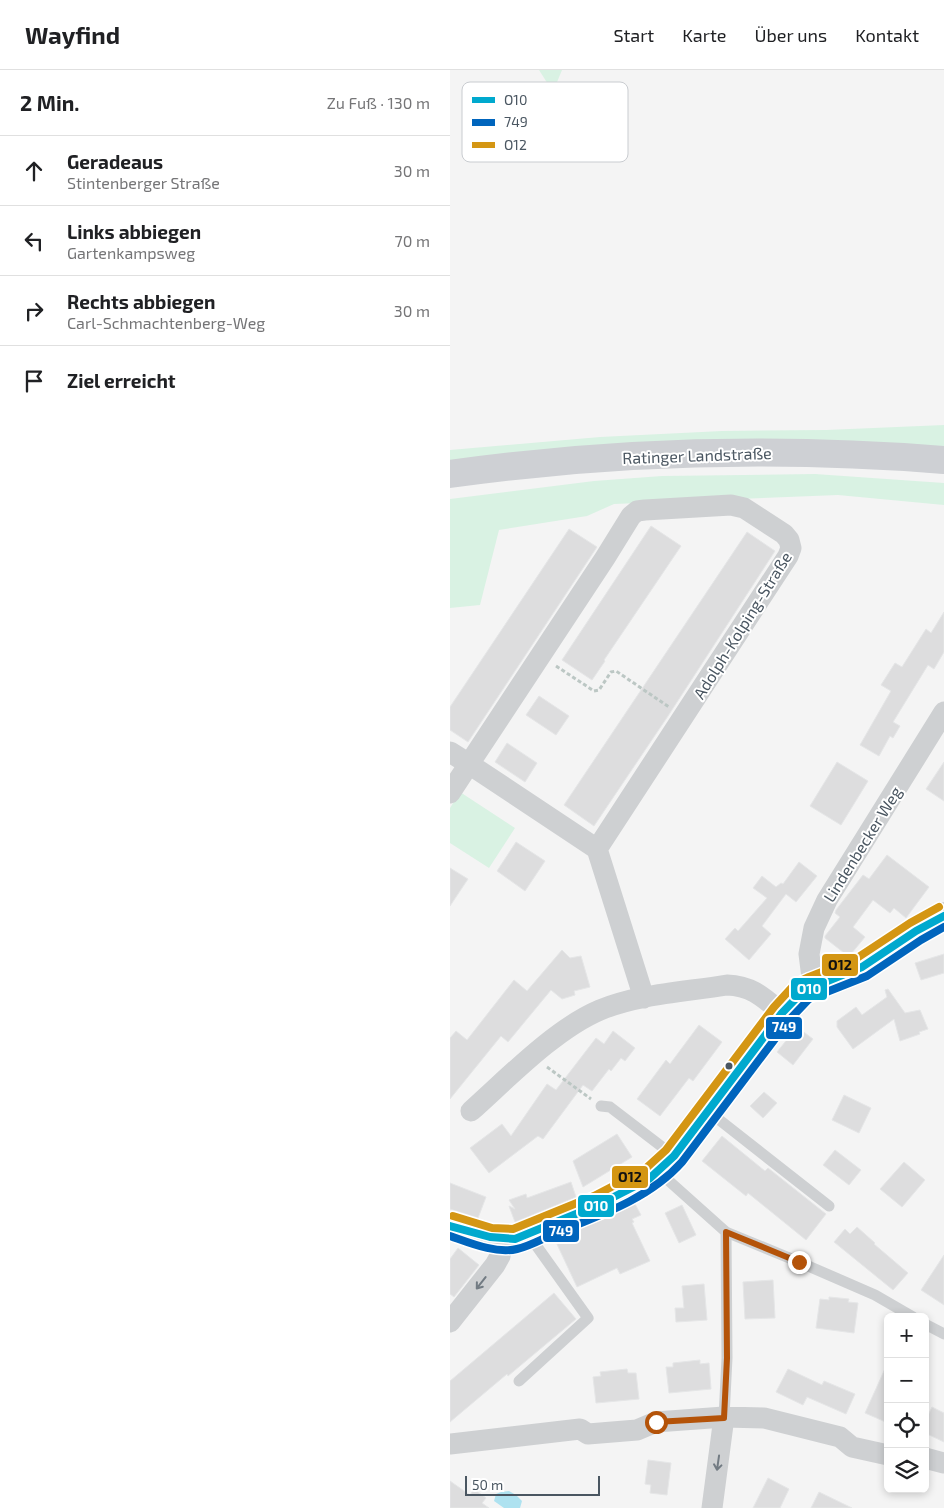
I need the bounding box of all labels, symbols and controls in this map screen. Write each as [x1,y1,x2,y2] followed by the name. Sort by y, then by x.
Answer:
[25,20,120,49] text: Wayfind
[613,24,654,46] text: Start
[682,24,727,46] text: Karte
[755,24,827,46] text: Über uns
[855,24,919,46] text: Kontakt
[462,82,628,162] legend
[20,90,80,115] text: 2 Min.
[504,91,527,108] text: O10
[327,93,430,112] text: Zu Fuß · 130 m
[504,113,528,130] text: 749
[504,136,527,153] text: O12
[67,150,163,173] text: Geradeaus
[20,157,48,185] icon: ahead
[394,161,430,180] text: 30 m
[67,173,220,192] text: Stintenberger Straße
[67,220,201,243] text: Links abbiegen
[20,227,48,255] icon: left
[395,231,430,250] text: 70 m
[67,243,195,262] text: Gartenkampsweg
[67,290,215,313] text: Rechts abbiegen
[20,297,48,325] icon: right
[394,301,430,320] text: 30 m
[67,313,265,332] text: Carl-Schmachtenberg-Weg
[20,367,48,395] icon: arrive
[67,369,176,392] text: Ziel erreicht
[622,443,772,467] street label: Ratinger Landstraße
[689,548,795,702] street label: Adolph-Kolping-Straße
[819,783,905,905] street label: Lindenbecker Weg
[821,953,859,977] line badge: O12
[828,956,852,973] text: O12
[790,977,828,1001] line badge: O10
[797,980,821,997] text: O10
[765,1016,803,1040] line badge: 749
[772,1018,796,1035] text: 749
[724,1061,734,1071] unlabelled marker
[611,1165,649,1189] line badge: O12
[618,1168,642,1185] text: O12
[577,1194,615,1218] line badge: O10
[584,1197,608,1214] text: O10
[542,1219,580,1243] line badge: 749
[549,1222,573,1239] text: 749
[788,1251,811,1274] route end
[475,1276,486,1289] one-way arrow
[884,1313,929,1493] map controls
[884,1313,929,1358] button: +
[884,1358,929,1403] button: −
[884,1403,929,1448] button: locate
[645,1411,668,1434] route start
[884,1448,929,1493] button: layers
[713,1454,723,1470] one-way arrow
[465,1473,600,1496] scale bar
[472,1476,503,1493] text: 50 m

